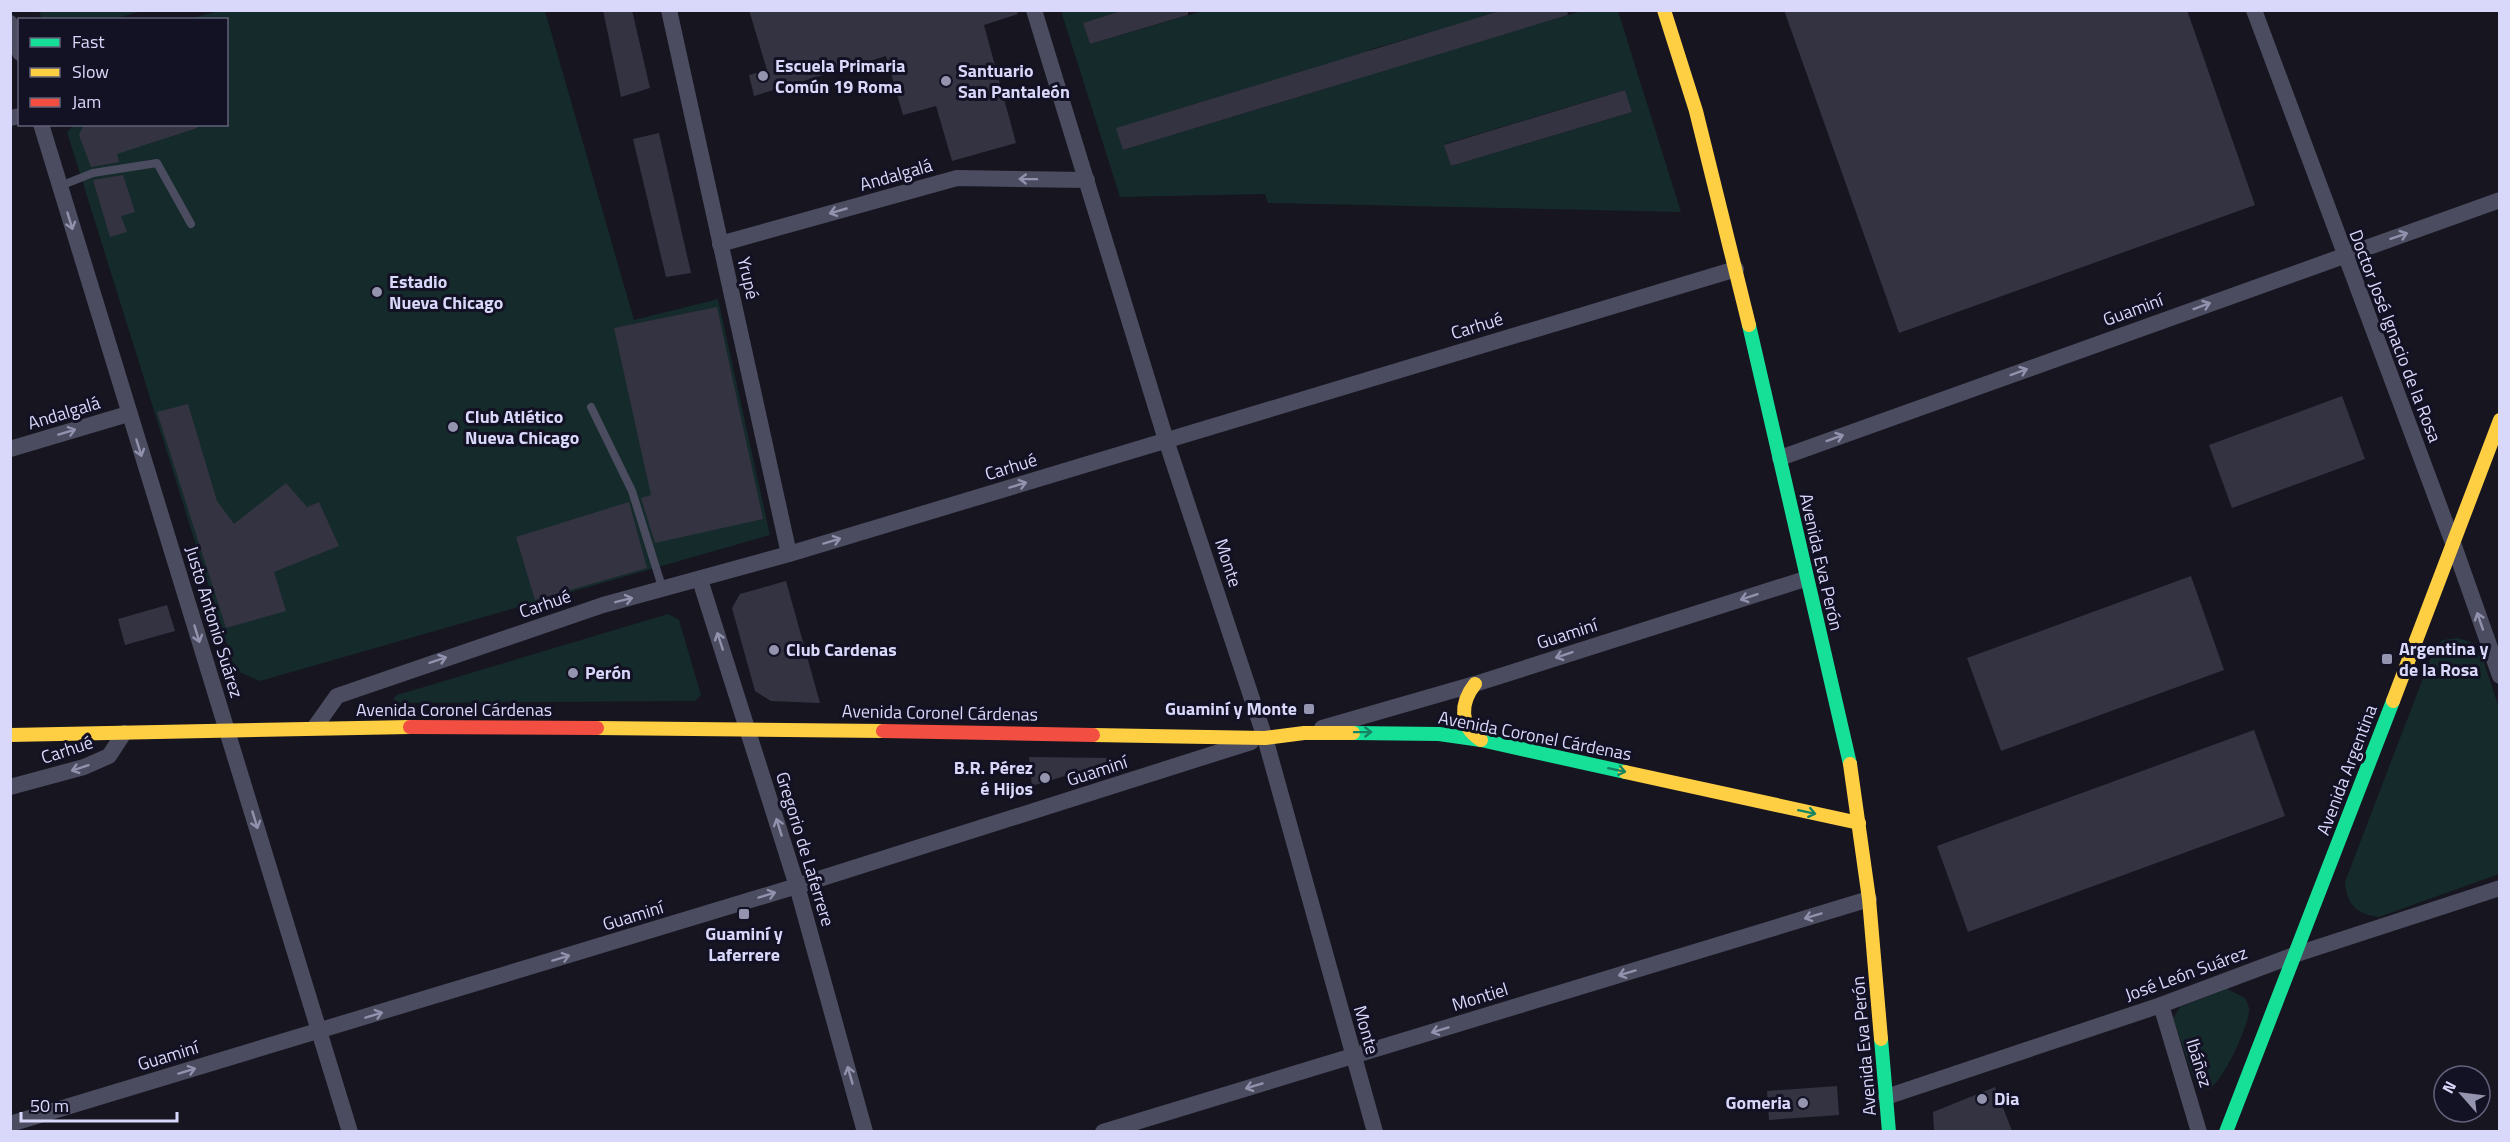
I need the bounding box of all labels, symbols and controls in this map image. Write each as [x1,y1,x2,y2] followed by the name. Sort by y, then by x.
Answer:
[18,18,228,126] legend
[72,28,105,55] text: Fast
[775,52,905,100] place label: Escuela Primaria Común 19 Roma
[958,57,1070,105] place label: Santuario San Pantaleón
[72,58,109,85] text: Slow
[756,69,770,83] marker: Escuela Primaria Común 19 Roma
[939,74,953,88] marker: Santuario San Pantaleón
[72,88,101,115] text: Jam
[856,151,935,198] street label: Andalgalá
[1019,173,1039,185] one-way arrow
[829,206,848,217] one-way arrow
[65,211,76,230] one-way arrow
[2342,225,2449,446] street label: Doctor José Ignacio de la Rosa
[2389,229,2408,240] one-way arrow
[731,254,766,302] street label: Yrupé
[389,268,503,316] place label: Estadio Nueva Chicago
[370,285,384,299] marker: Estadio Nueva Chicago
[2099,285,2169,333] street label: Guaminí
[2192,300,2211,311] one-way arrow
[1447,305,1506,346] street label: Carhué
[2009,366,2028,377] one-way arrow
[24,389,103,436] street label: Andalgalá
[465,403,579,451] place label: Club Atlético Nueva Chicago
[446,420,460,434] marker: Club Atlético Nueva Chicago
[57,426,76,437] one-way arrow
[1825,432,1844,443] one-way arrow
[134,438,145,457] one-way arrow
[981,446,1040,487] street label: Carhué
[1008,479,1027,490] one-way arrow
[1793,491,1850,633] street label: Avenida Eva Perón
[822,535,841,546] one-way arrow
[1208,535,1249,591] street label: Monte
[178,542,250,701] street label: Justo Antonio Suárez
[515,582,574,625] street label: Carhué
[1740,592,1759,603] one-way arrow
[614,593,633,605] one-way arrow
[1533,610,1603,656] street label: Guaminí
[2474,612,2485,631] one-way arrow
[193,624,204,643] one-way arrow
[714,632,725,651] one-way arrow
[2399,635,2489,683] place label: Argentina y de la Rosa
[786,636,897,663] place label: Club Cardenas
[767,643,781,657] marker: Club Cardenas
[1555,651,1574,662] one-way arrow
[2380,652,2394,666] marker: Argentina y de la Rosa
[429,654,447,665] one-way arrow
[585,659,631,686] place label: Perón
[566,666,580,680] marker: Perón
[1165,695,1297,722] place label: Guaminí y Monte
[356,696,552,723] street label: Avenida Coronel Cárdenas
[842,697,1038,728] street label: Avenida Coronel Cárdenas
[2309,701,2384,839] street label: Avenida Argentina
[1302,702,1316,716] marker: Guaminí y Monte
[1436,704,1634,767] street label: Avenida Coronel Cárdenas
[1352,726,1372,738] one-way arrow
[37,728,96,771] street label: Carhué
[1063,747,1133,793] street label: Guaminí
[954,754,1033,802] place label: B.R. Pérez é Hijos
[71,763,90,774] one-way arrow
[1607,765,1626,776] one-way arrow
[769,768,842,929] street label: Gregorio de Laferrere
[1038,771,1052,785] marker: B.R. Pérez é Hijos
[1797,807,1817,818] one-way arrow
[250,810,261,829] one-way arrow
[773,818,784,837] one-way arrow
[757,889,776,900] one-way arrow
[599,893,669,938] street label: Guaminí
[737,907,751,921] marker: Guaminí y Laferrere
[1804,911,1823,922] one-way arrow
[705,920,783,968] place label: Guaminí y Laferrere
[2121,939,2251,1008] street label: José León Suárez
[551,952,570,963] one-way arrow
[1618,968,1637,979] one-way arrow
[1448,975,1511,1018] street label: Montiel
[1844,975,1883,1117] street label: Avenida Eva Perón
[1347,1002,1386,1057] street label: Monte
[364,1009,383,1020] one-way arrow
[1431,1025,1450,1036] one-way arrow
[134,1033,204,1078] street label: Guaminí
[2179,1035,2220,1091] street label: Ibáñez
[2432,1064,2492,1124] north arrow
[177,1065,196,1076] one-way arrow
[843,1066,855,1085] one-way arrow
[2436,1076,2462,1097] text: N
[1245,1081,1264,1092] one-way arrow
[21,1085,177,1123] scale bar
[1994,1085,2019,1112] place label: Dia
[1726,1089,1791,1116] place label: Gomeria
[30,1092,69,1119] text: 50 m
[1975,1092,1989,1106] marker: Dia
[1796,1096,1810,1110] marker: Gomeria

